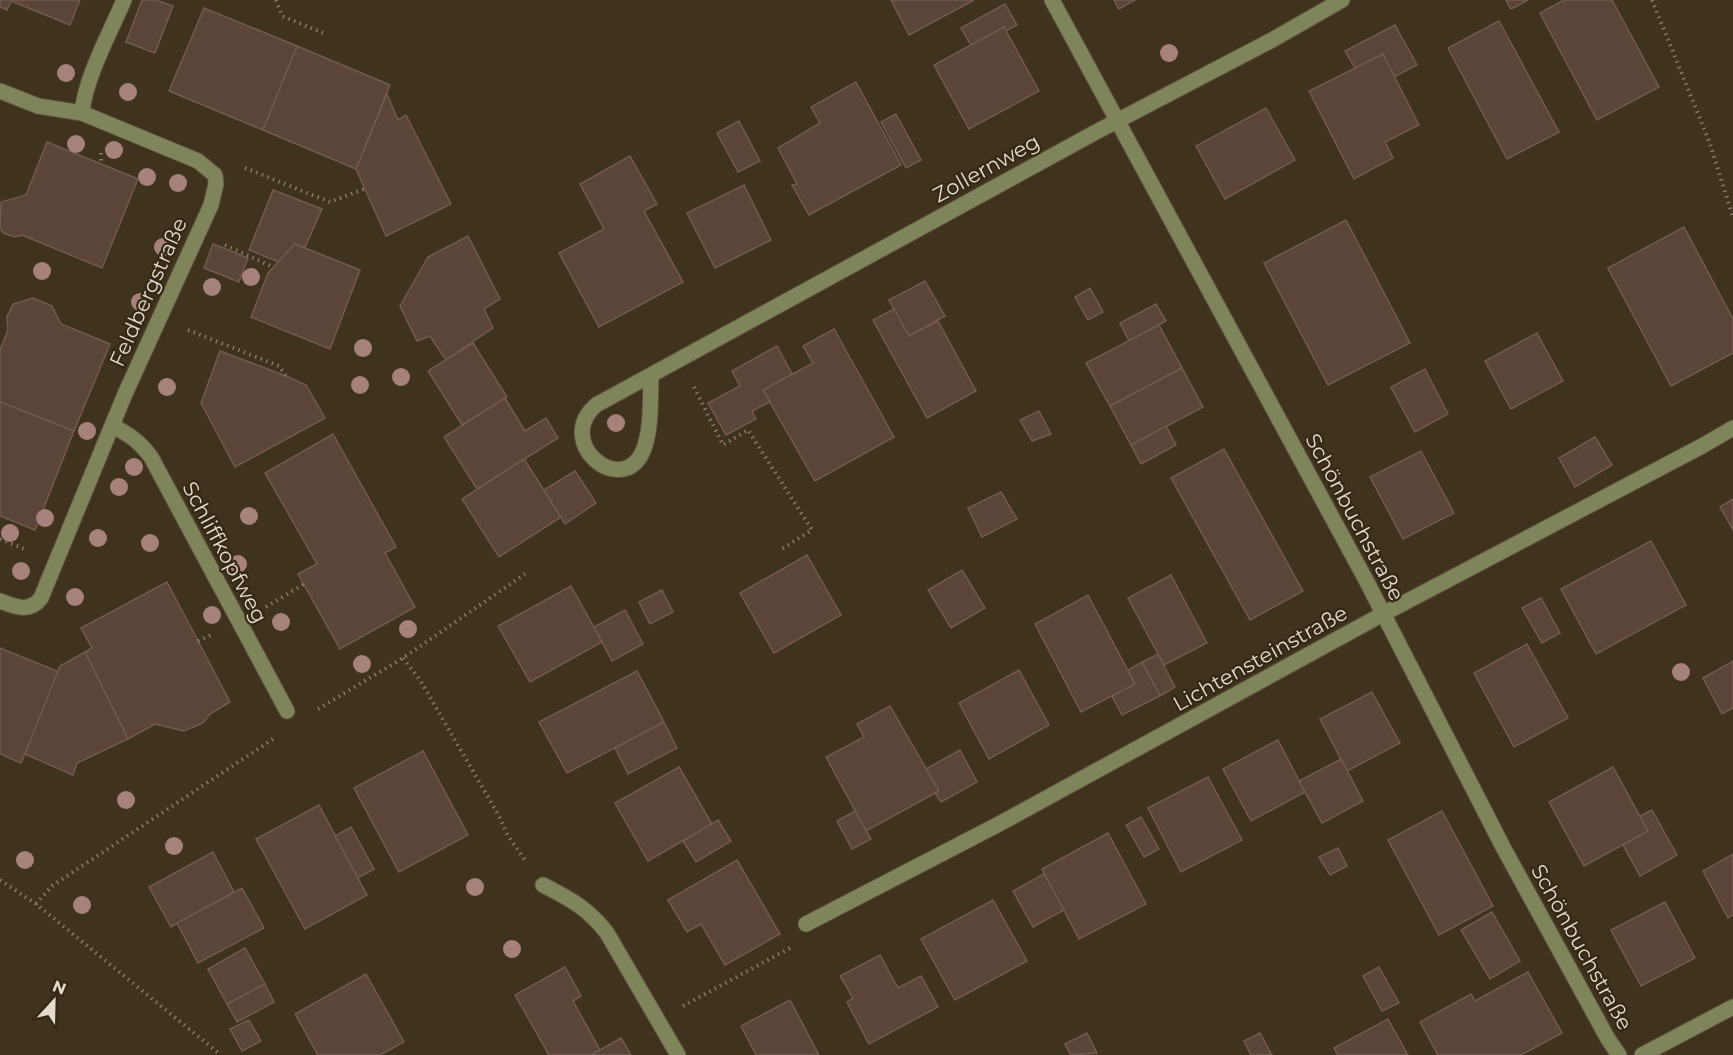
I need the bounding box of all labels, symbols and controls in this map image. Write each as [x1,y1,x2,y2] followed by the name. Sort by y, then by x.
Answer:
[928,128,1044,208] street label: Zollernweg
[104,214,192,370] street label: Feldbergstraße
[1300,429,1410,605] street label: Schönbuchstraße
[177,477,273,627] street label: Schliffkopfweg
[1169,600,1351,716] street label: Lichtensteinstraße
[1526,860,1638,1034] street label: Schönbuchstraße
[24,971,84,1031] north arrow
[50,976,69,999] text: N

